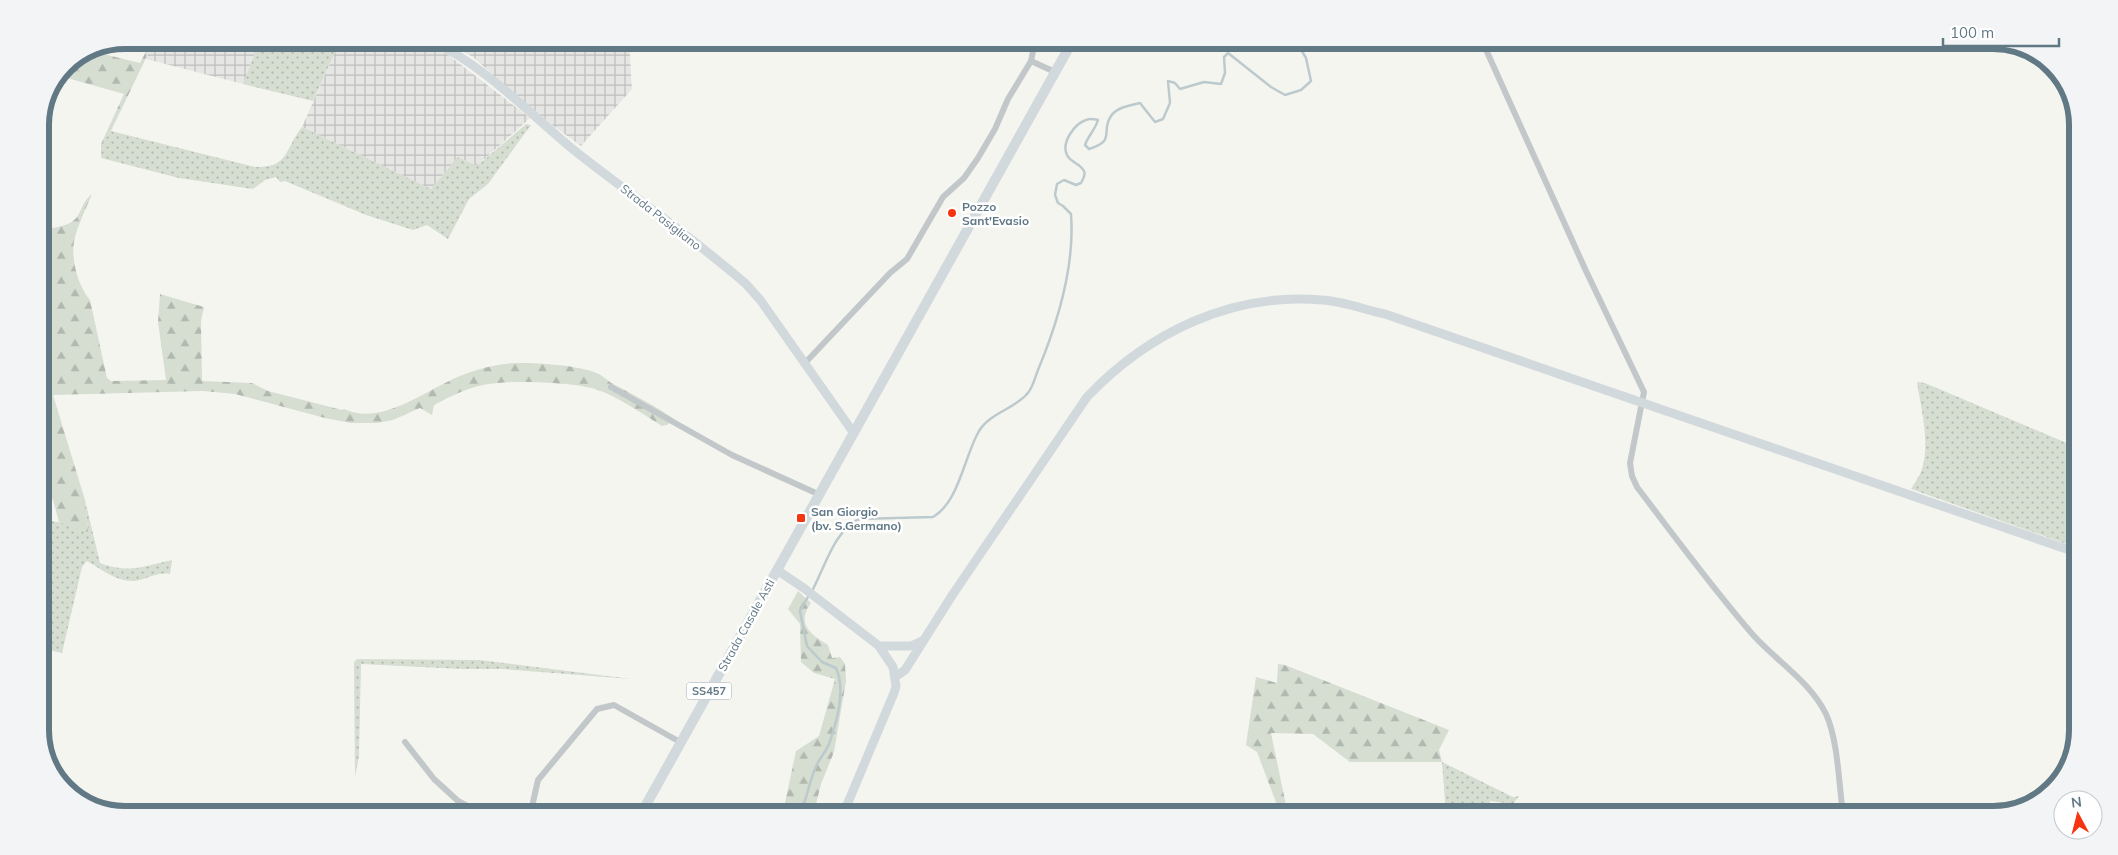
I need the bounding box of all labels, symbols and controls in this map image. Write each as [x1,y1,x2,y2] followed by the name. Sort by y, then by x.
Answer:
[1943,15,2059,47] scale bar
[1950,23,1994,42] text: 100 m
[618,181,704,253] street label: Strada Pasigliano
[962,199,1029,228] place label: Pozzo Sant'Evasio
[946,207,958,219] marker: Pozzo Sant'Evasio
[811,504,902,533] place label: San Giorgio (bv. S.Germano)
[795,512,807,524] marker: San Giorgio (bv. S.Germano)
[714,576,778,674] street label: Strada Casale Asti
[686,682,732,699] road number: SS457
[2053,790,2103,840] north arrow
[2070,793,2083,812] text: N

